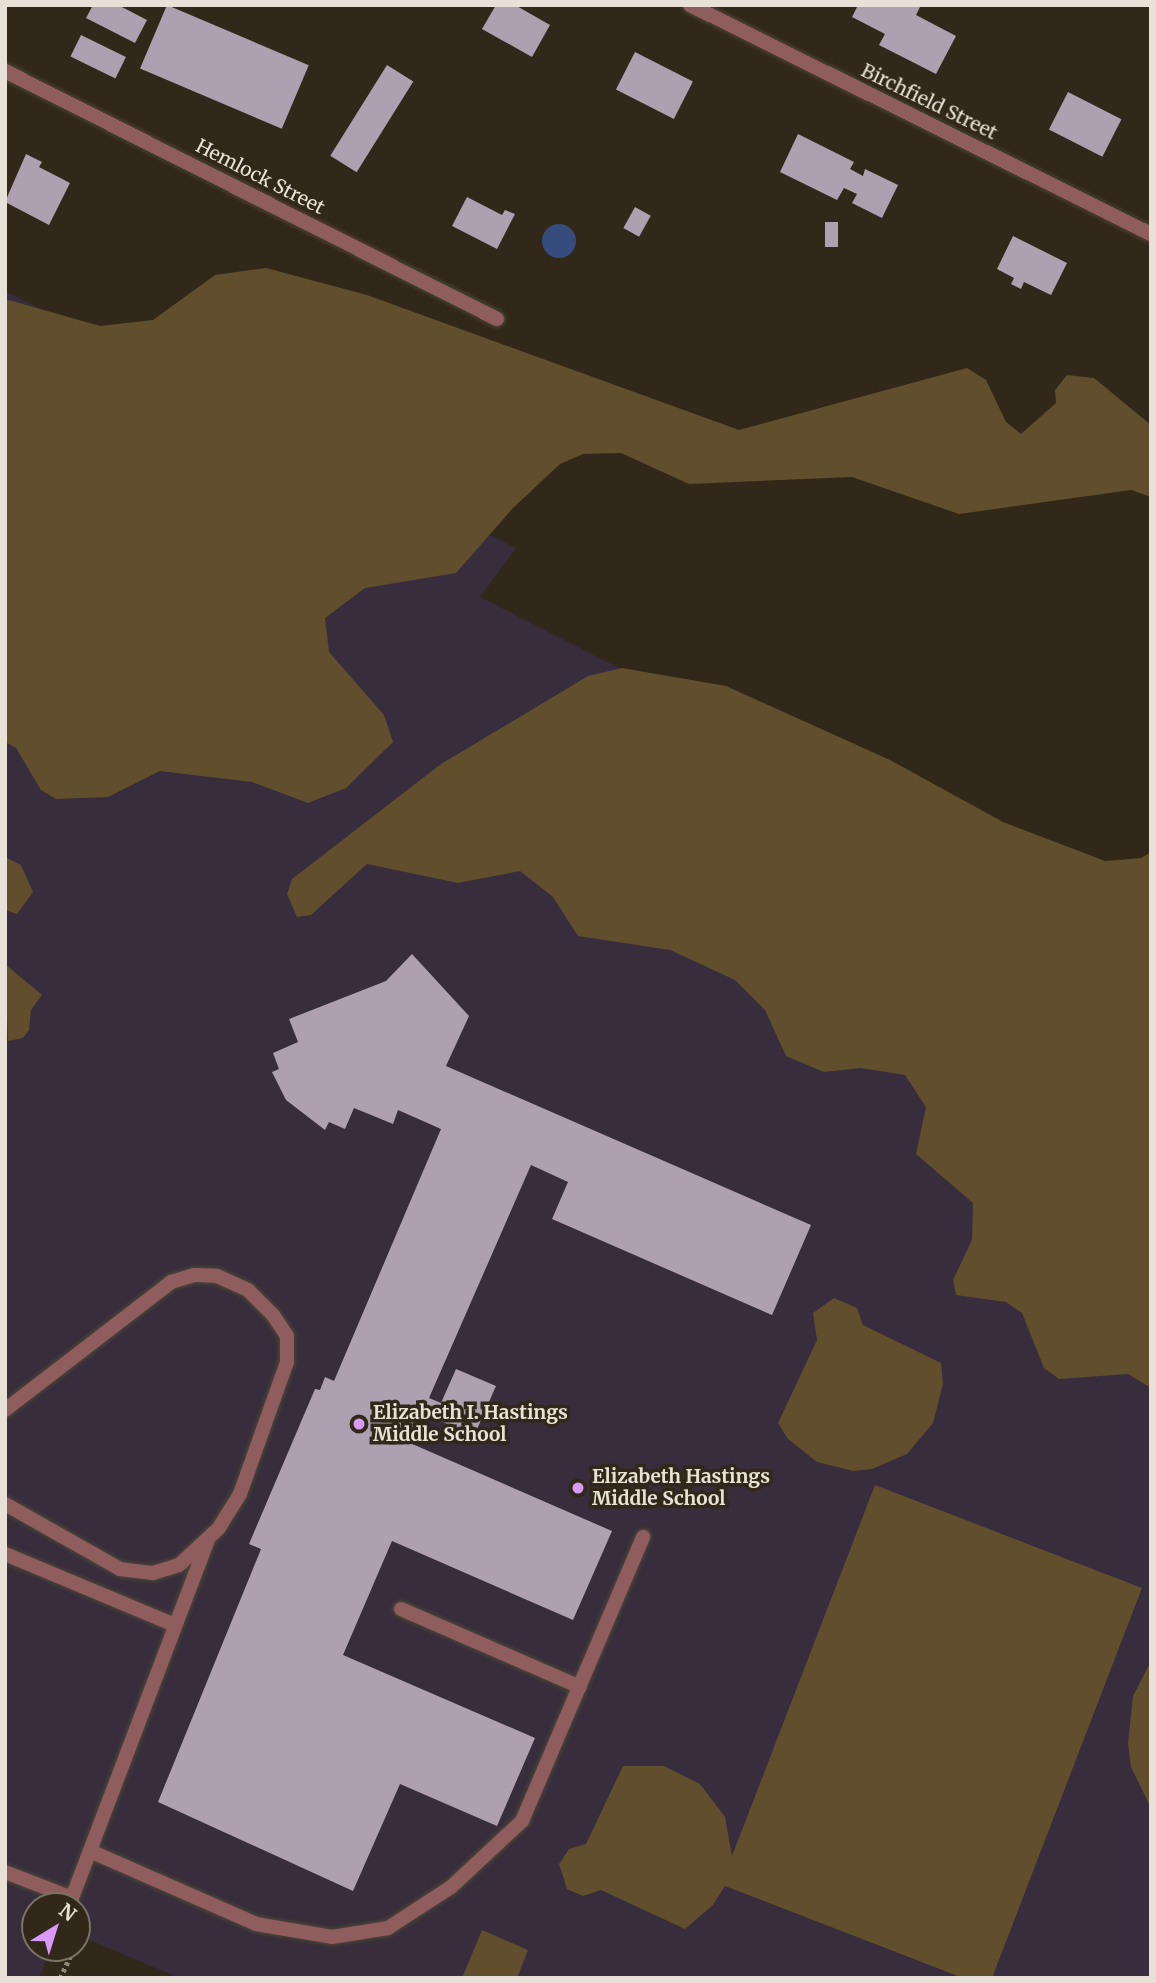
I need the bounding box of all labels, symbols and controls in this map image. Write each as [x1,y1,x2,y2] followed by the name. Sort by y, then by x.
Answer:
[857,59,1001,145] street label: Birchfield Street
[192,135,328,219] street label: Hemlock Street
[373,1402,568,1446] place label: Elizabeth I. Hastings Middle School
[351,1416,367,1432] marker: Elizabeth I. Hastings Middle School
[592,1466,770,1510] place label: Elizabeth Hastings Middle School
[570,1480,586,1496] marker: Elizabeth Hastings Middle School
[21,1892,91,1962] north arrow
[54,1898,81,1926] text: N

